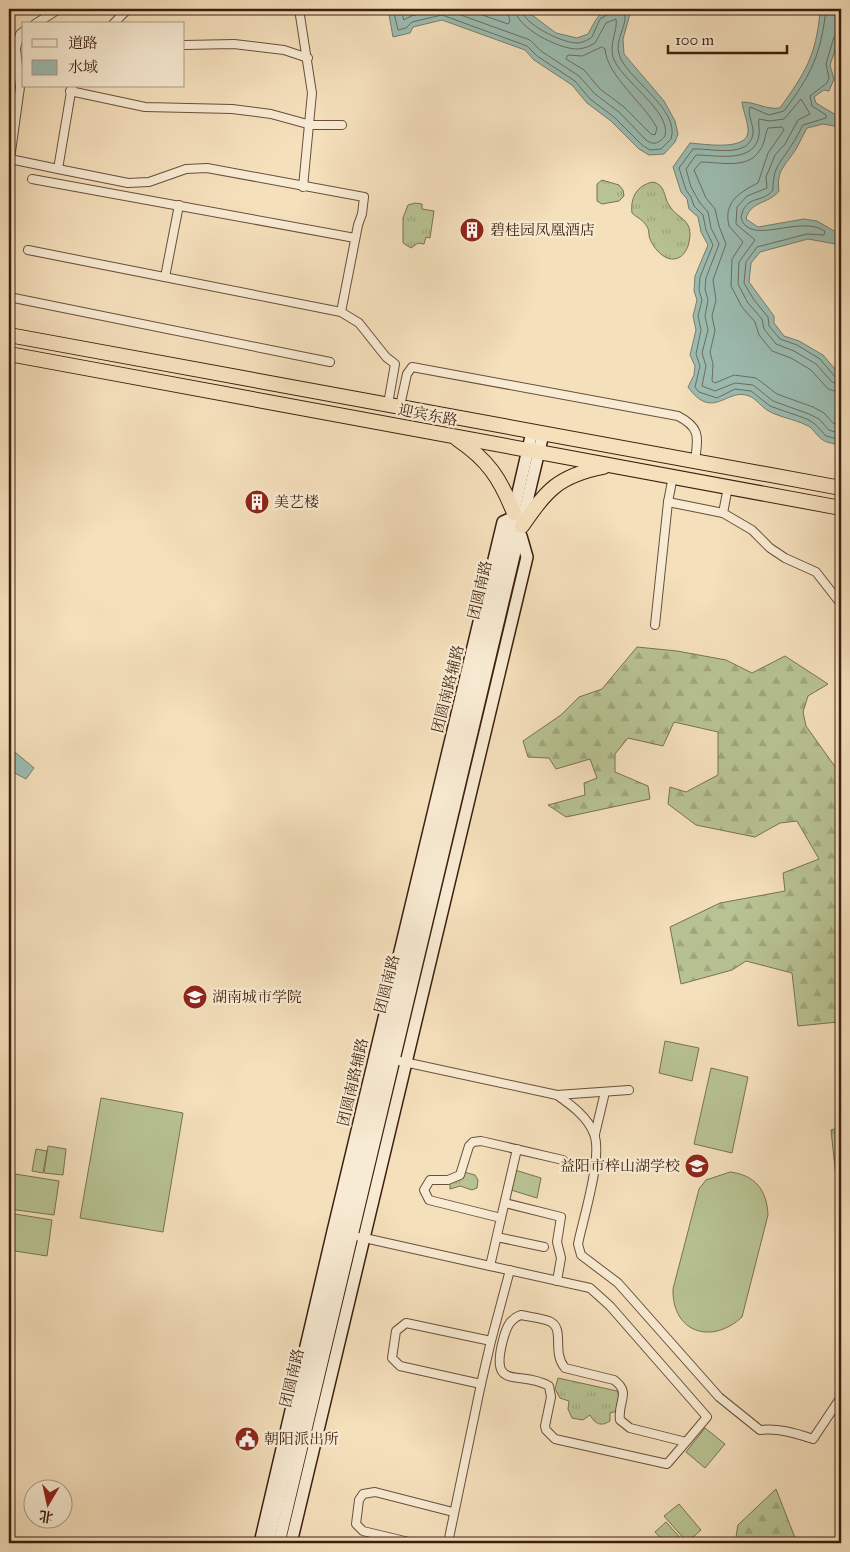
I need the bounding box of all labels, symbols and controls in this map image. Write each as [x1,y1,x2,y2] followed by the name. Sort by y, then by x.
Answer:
[22,22,185,88] legend
[668,22,786,54] scale bar
[675,31,715,49] text: 100 m
[68,34,98,52] text: 道路
[68,58,98,76] text: 水域
[459,217,485,243] building icon: 碧桂园凤凰酒店
[490,221,595,239] place label: 碧桂园凤凰酒店
[397,400,459,430] street label: 迎宾东路
[244,489,270,515] building icon: 美艺楼
[274,493,319,511] place label: 美艺楼
[464,559,496,621] street label: 团圆南路
[428,643,468,735] street label: 团圆南路辅路
[371,953,403,1015] street label: 团圆南路
[182,984,208,1010] school or university icon: 湖南城市学院
[212,988,302,1006] place label: 湖南城市学院
[334,1036,372,1128] street label: 团圆南路辅路
[684,1153,710,1179] school or university icon: 益阳市梓山湖学校
[560,1157,680,1175] place label: 益阳市梓山湖学校
[276,1347,308,1409] street label: 团圆南路
[234,1426,260,1452] public building icon: 朝阳派出所
[264,1430,339,1448] place label: 朝阳派出所
[22,1480,72,1530] north arrow
[38,1507,54,1526] text: 北

